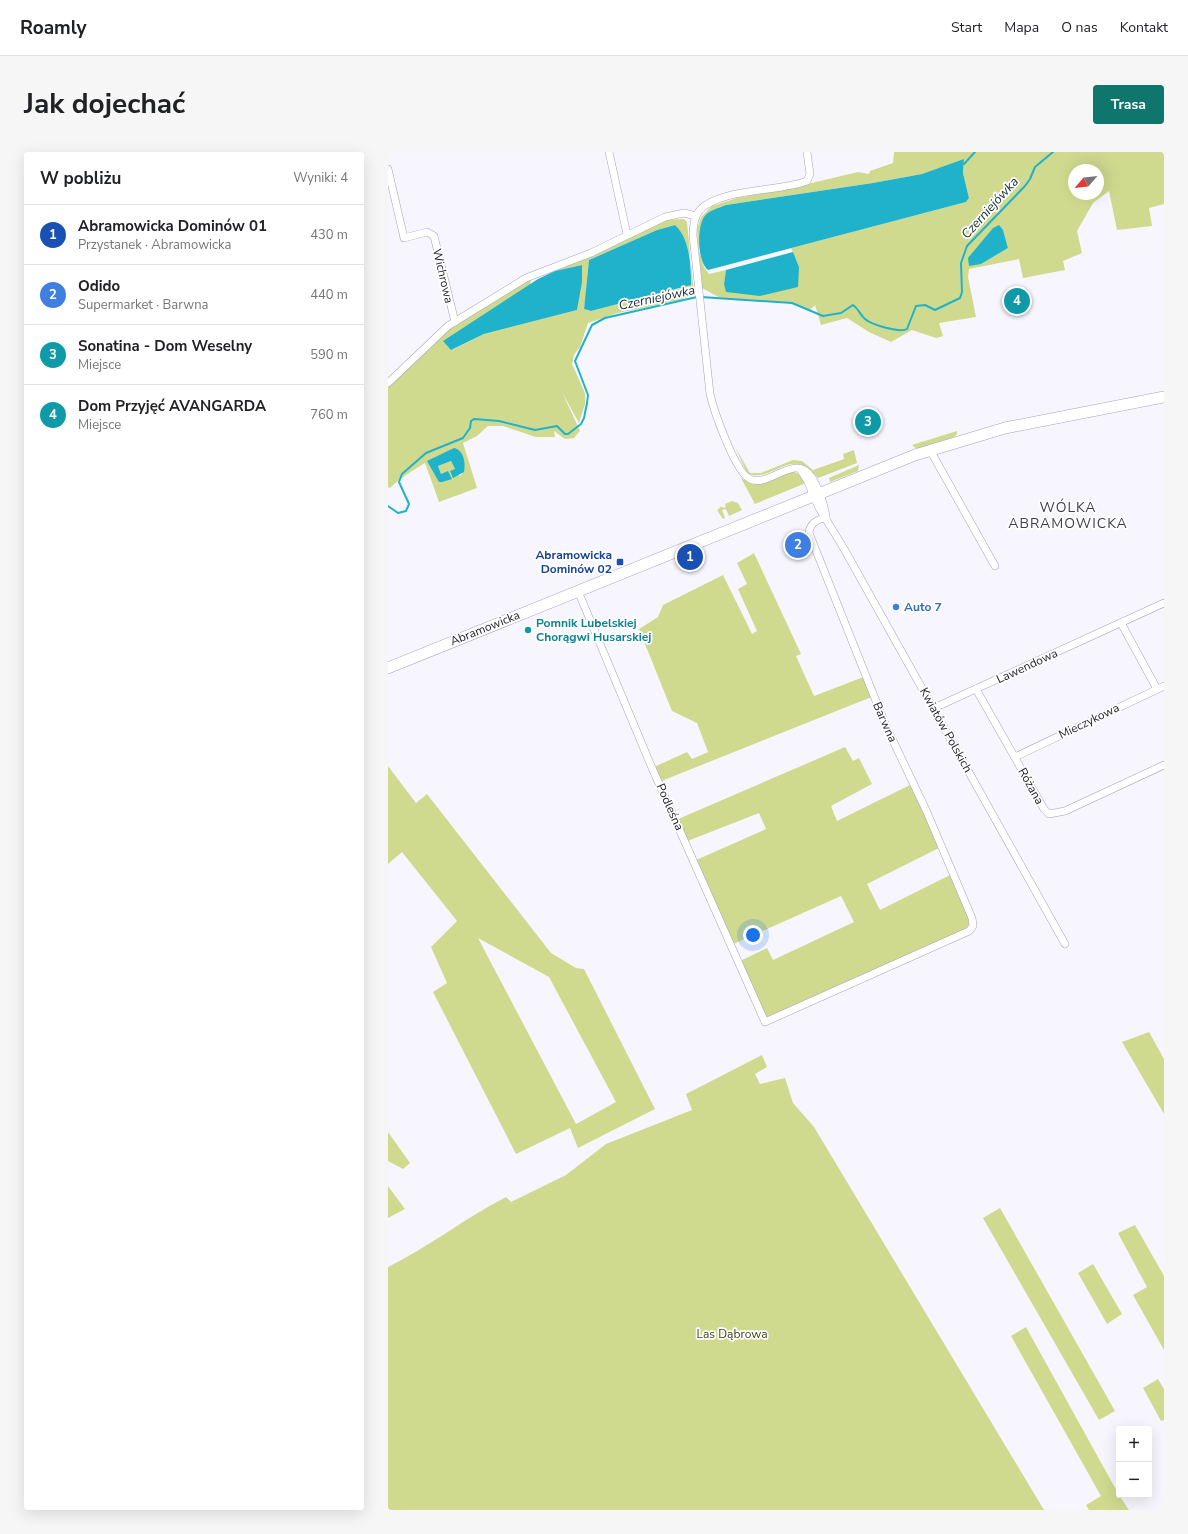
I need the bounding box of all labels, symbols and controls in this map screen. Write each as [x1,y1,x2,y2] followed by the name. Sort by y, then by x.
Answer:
[20,15,87,41] text: Roamly
[951,18,982,37] text: Start
[1004,18,1039,37] text: Mapa
[1061,18,1098,37] text: O nas
[1120,18,1168,37] text: Kontakt
[24,85,185,123] text: Jak dojechać
[1093,85,1164,124] button: Trasa
[1068,164,1104,200] north arrow
[40,167,121,190] text: W pobliżu
[293,169,348,187] text: Wyniki: 4
[957,173,1023,243] water label: Czerniejówka
[78,216,267,236] text: Abramowicka Dominów 01
[49,226,57,244] text: 1
[310,226,348,244] text: 430 m
[78,236,231,254] text: Przystanek · Abramowicka
[429,247,457,305] street label: Wichrowa
[78,276,120,296] text: Odido
[617,281,697,315] water label: Czerniejówka
[49,286,57,304] text: 2
[310,286,348,304] text: 440 m
[1004,286,1030,316] pin: 4
[78,296,208,314] text: Supermarket · Barwna
[78,336,252,356] text: Sonatina - Dom Weselny
[49,346,57,364] text: 3
[310,346,348,364] text: 590 m
[78,356,121,374] text: Miejsce
[78,396,266,416] text: Dom Przyjęć AVANGARDA
[49,406,57,424] text: 4
[310,406,348,424] text: 760 m
[855,407,881,437] pin: 3
[78,416,121,434] text: Miejsce
[1008,498,1128,533] district label: WÓLKA ABRAMOWICKA
[785,530,811,560] pin: 2
[677,542,703,572] pin: 1
[535,547,612,577] place label: Abramowicka Dominów 02
[615,557,625,567] marker: Abramowicka Dominów 02
[904,599,942,615] place label: Auto 7
[891,602,901,612] marker: Auto 7
[448,607,522,649] street label: Abramowicka
[536,615,651,645] place label: Pomnik Lubelskiej Chorągwi Husarskiej
[523,625,533,635] marker: Pomnik Lubelskiej Chorągwi Husarskiej
[994,645,1060,687] street label: Lawendowa
[916,685,976,775] street label: Kwiatów Polskich
[869,699,901,745] street label: Barwna
[1056,699,1122,743] street label: Mieczykowa
[1014,765,1048,807] street label: Różana
[653,781,687,833] street label: Podleśna
[743,925,763,945] your location
[696,1326,768,1342] park label: Las Dąbrowa
[1116,1426,1152,1498] map controls
[1116,1426,1152,1462] button: +
[1116,1462,1152,1498] button: −

